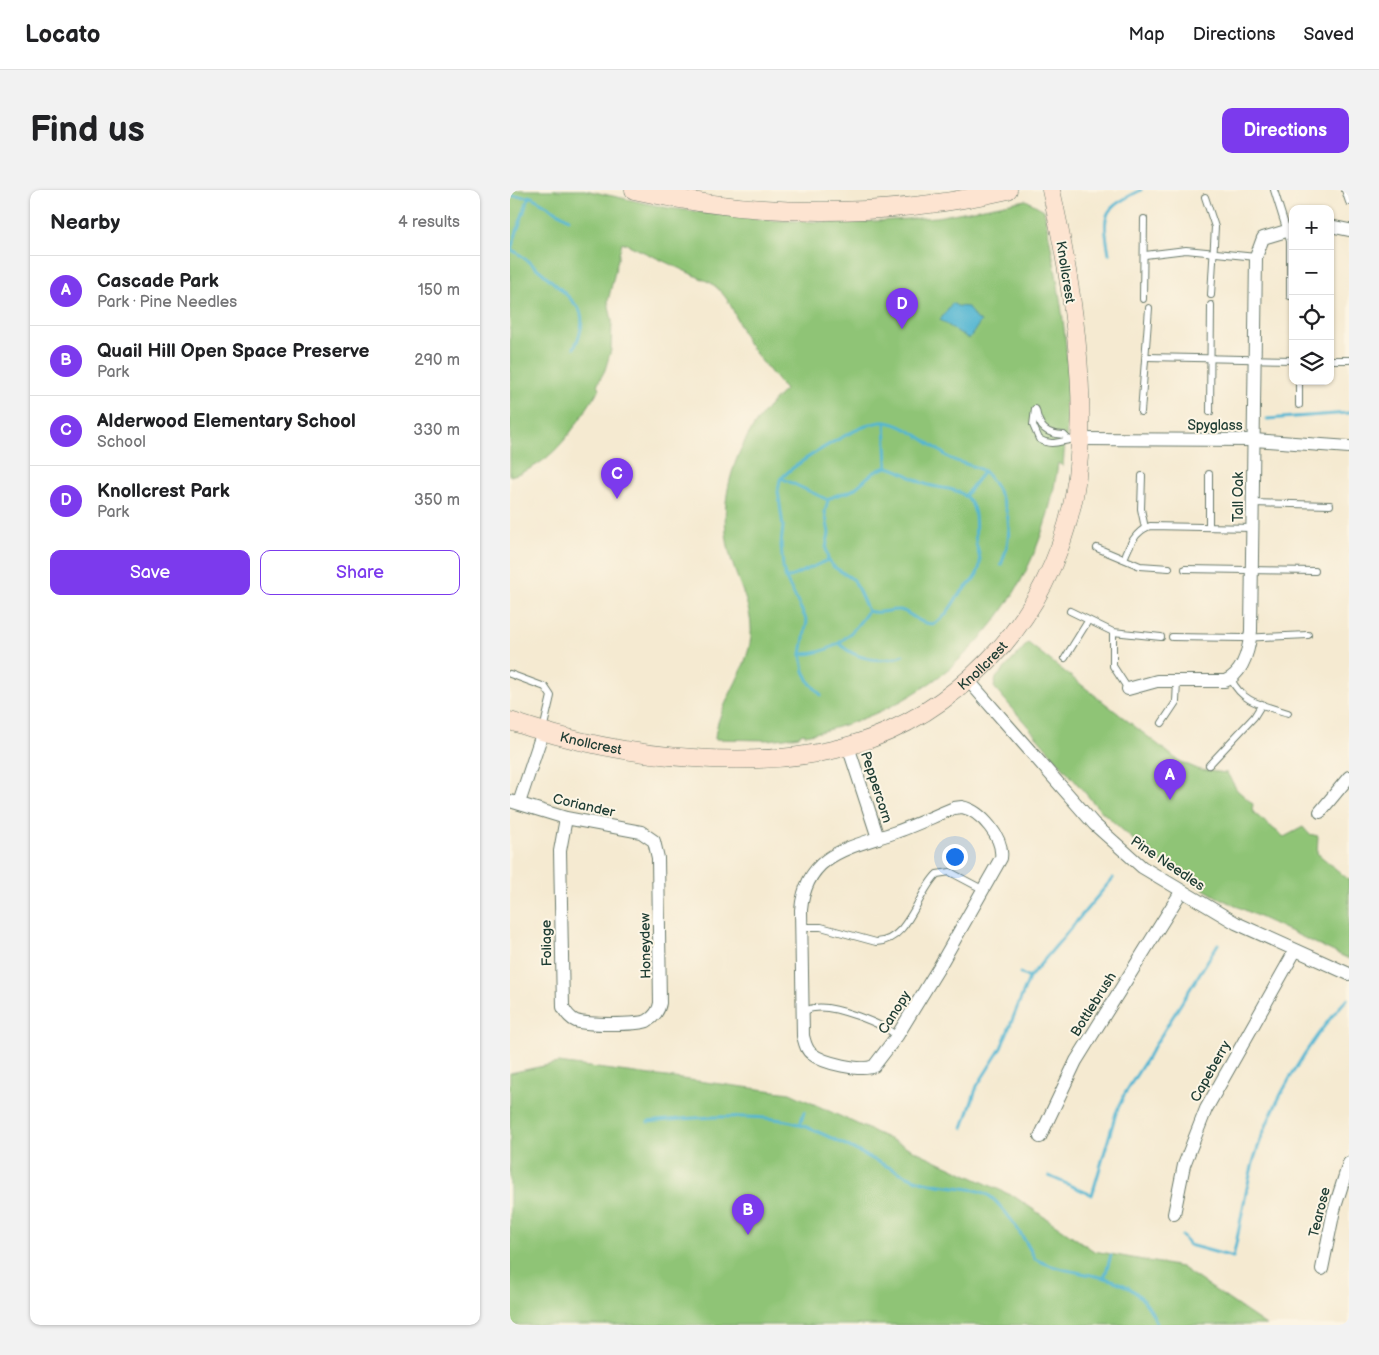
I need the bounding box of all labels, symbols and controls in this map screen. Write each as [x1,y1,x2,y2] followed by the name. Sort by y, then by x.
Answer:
[25,20,100,49] text: Locato
[1129,24,1165,45] text: Map
[1193,24,1275,45] text: Directions
[1303,24,1354,45] text: Saved
[1222,108,1349,153] button: Directions
[30,109,145,152] text: Find us
[1289,205,1334,385] map controls
[1289,205,1334,250] button: +
[50,210,120,235] text: Nearby
[398,213,460,232] text: 4 results
[1052,240,1079,305] street label: Knollcrest
[1289,250,1334,295] button: −
[97,270,219,293] text: Cascade Park
[61,281,71,300] text: A
[418,281,460,300] text: 150 m
[886,288,918,329] pin: D
[97,293,237,312] text: Park · Pine Needles
[1289,295,1334,340] button: locate
[97,340,370,363] text: Quail Hill Open Space Preserve
[1289,340,1334,385] button: layers
[60,351,72,370] text: B
[414,351,460,370] text: 290 m
[97,363,129,382] text: Park
[97,410,356,433] text: Alderwood Elementary School
[1187,417,1243,434] street label: Spyglass
[60,421,72,440] text: C
[413,421,460,440] text: 330 m
[97,433,146,452] text: School
[601,458,633,499] pin: C
[1230,472,1247,522] street label: Tall Oak
[97,480,230,503] text: Knollcrest Park
[60,491,72,510] text: D
[414,491,460,510] text: 350 m
[97,503,129,522] text: Park
[50,550,250,595] button: Save
[260,550,460,595] button: Share
[954,637,1012,694] street label: Knollcrest
[558,728,624,759] street label: Knollcrest
[857,749,896,825] street label: Peppercorn
[1154,759,1186,800] pin: A
[551,790,618,821] street label: Coriander
[1128,832,1208,894] street label: Pine Needles
[942,844,968,870] your location
[636,912,655,979] street label: Honeydew
[538,920,555,966] street label: Foliage
[1067,969,1120,1040] street label: Bottlebrush
[874,987,915,1037] street label: Canopy
[1187,1037,1235,1105] street label: Capeberry
[1305,1185,1334,1239] street label: Tearose
[732,1194,764,1235] pin: B

